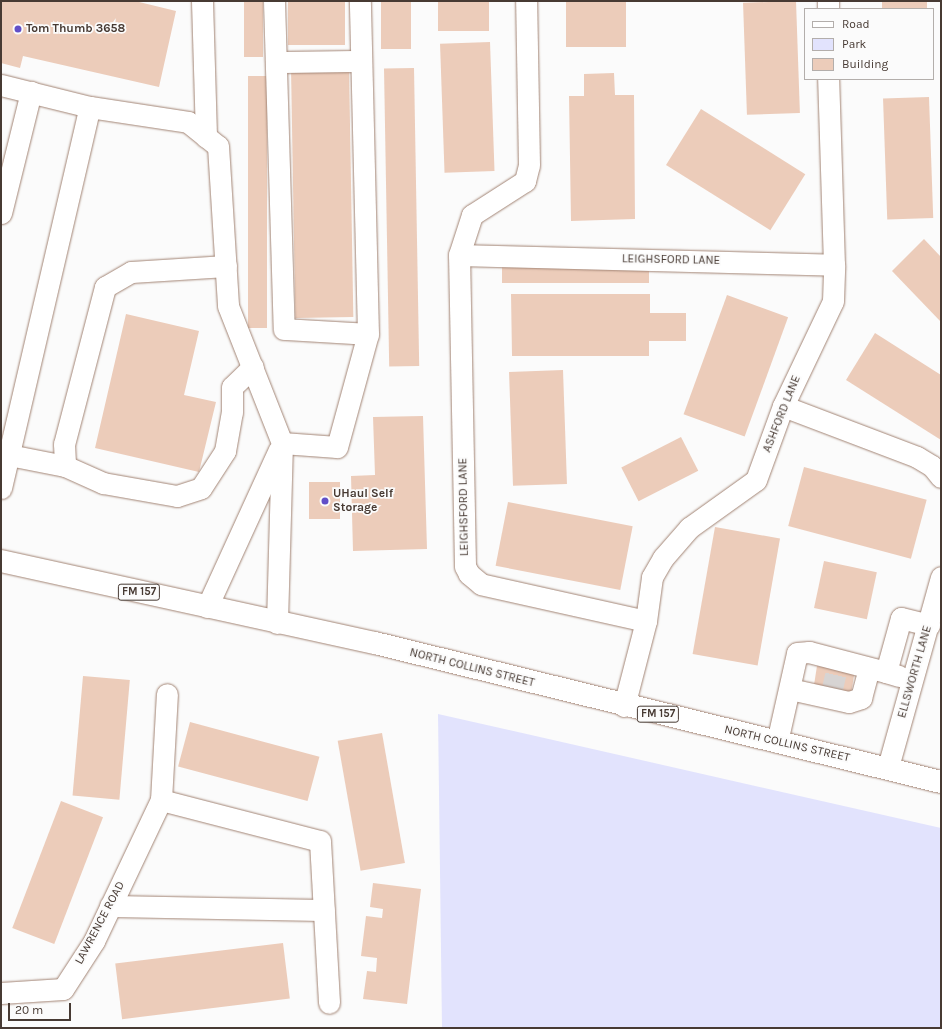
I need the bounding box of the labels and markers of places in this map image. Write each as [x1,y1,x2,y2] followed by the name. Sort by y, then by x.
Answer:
[26,22,125,36] place label: Tom Thumb 3658
[13,24,23,34] marker: Tom Thumb 3658
[333,487,393,515] place label: UHaul Self Storage
[320,496,330,506] marker: UHaul Self Storage

